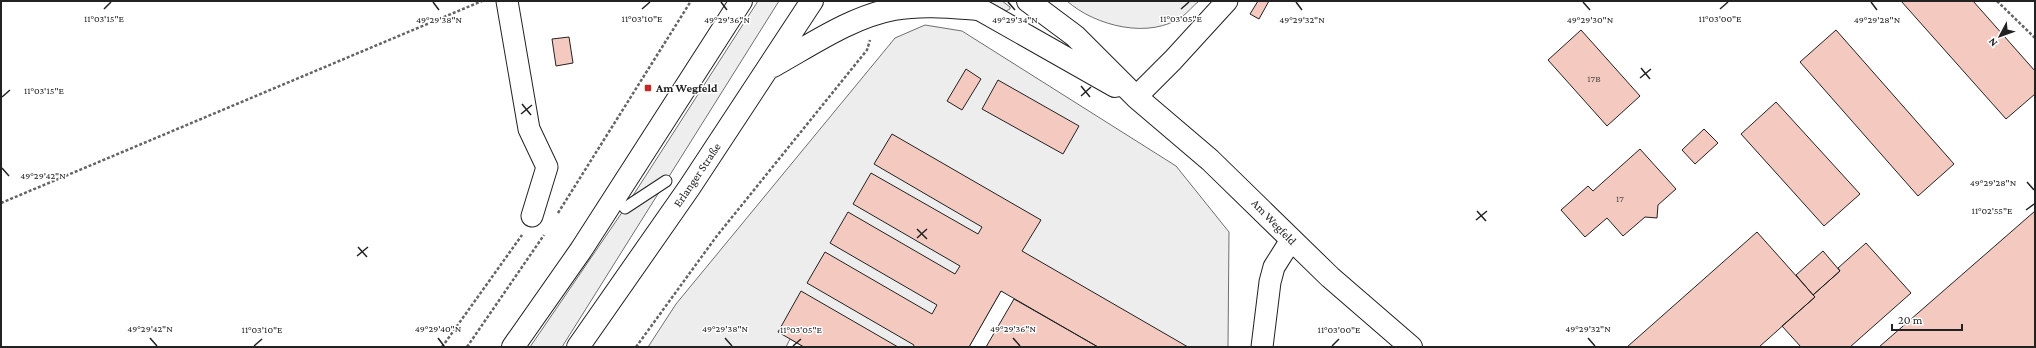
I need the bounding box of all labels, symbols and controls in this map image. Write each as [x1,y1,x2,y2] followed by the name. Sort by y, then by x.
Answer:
[84,13,125,24] text: 11°03'15"E
[622,13,663,24] text: 11°03'10"E
[1160,13,1203,24] text: 11°03'05"E
[1699,13,1742,24] text: 11°03'00"E
[416,14,463,25] text: 49°29'38"N
[704,14,750,25] text: 49°29'36"N
[992,14,1038,25] text: 49°29'34"N
[1279,14,1325,25] text: 49°29'32"N
[1567,14,1614,25] text: 49°29'30"N
[1854,14,1901,25] text: 49°29'28"N
[1980,16,2020,56] north arrow
[1985,35,1999,49] text: N
[1587,73,1601,84] house number: 17B
[655,81,718,95] place label: Am Wegfeld
[643,83,653,93] marker: Am Wegfeld
[24,85,65,96] text: 11°03'15"E
[670,140,724,210] street label: Erlanger Straße
[20,170,66,181] text: 49°29'42"N
[1970,177,2017,188] text: 49°29'28"N
[1616,193,1624,204] house number: 17
[1249,196,1300,248] street label: Am Wegfeld
[1972,205,2013,216] text: 11°02'55"E
[1892,306,1962,332] scale bar
[1898,313,1923,327] text: 20 m
[127,323,173,334] text: 49°29'42"N
[415,323,462,334] text: 49°29'40"N
[702,323,749,334] text: 49°29'38"N
[990,323,1036,334] text: 49°29'36"N
[1565,323,1611,334] text: 49°29'32"N
[242,324,283,335] text: 11°03'10"E
[780,324,823,335] text: 11°03'05"E
[1318,324,1361,335] text: 11°03'00"E

